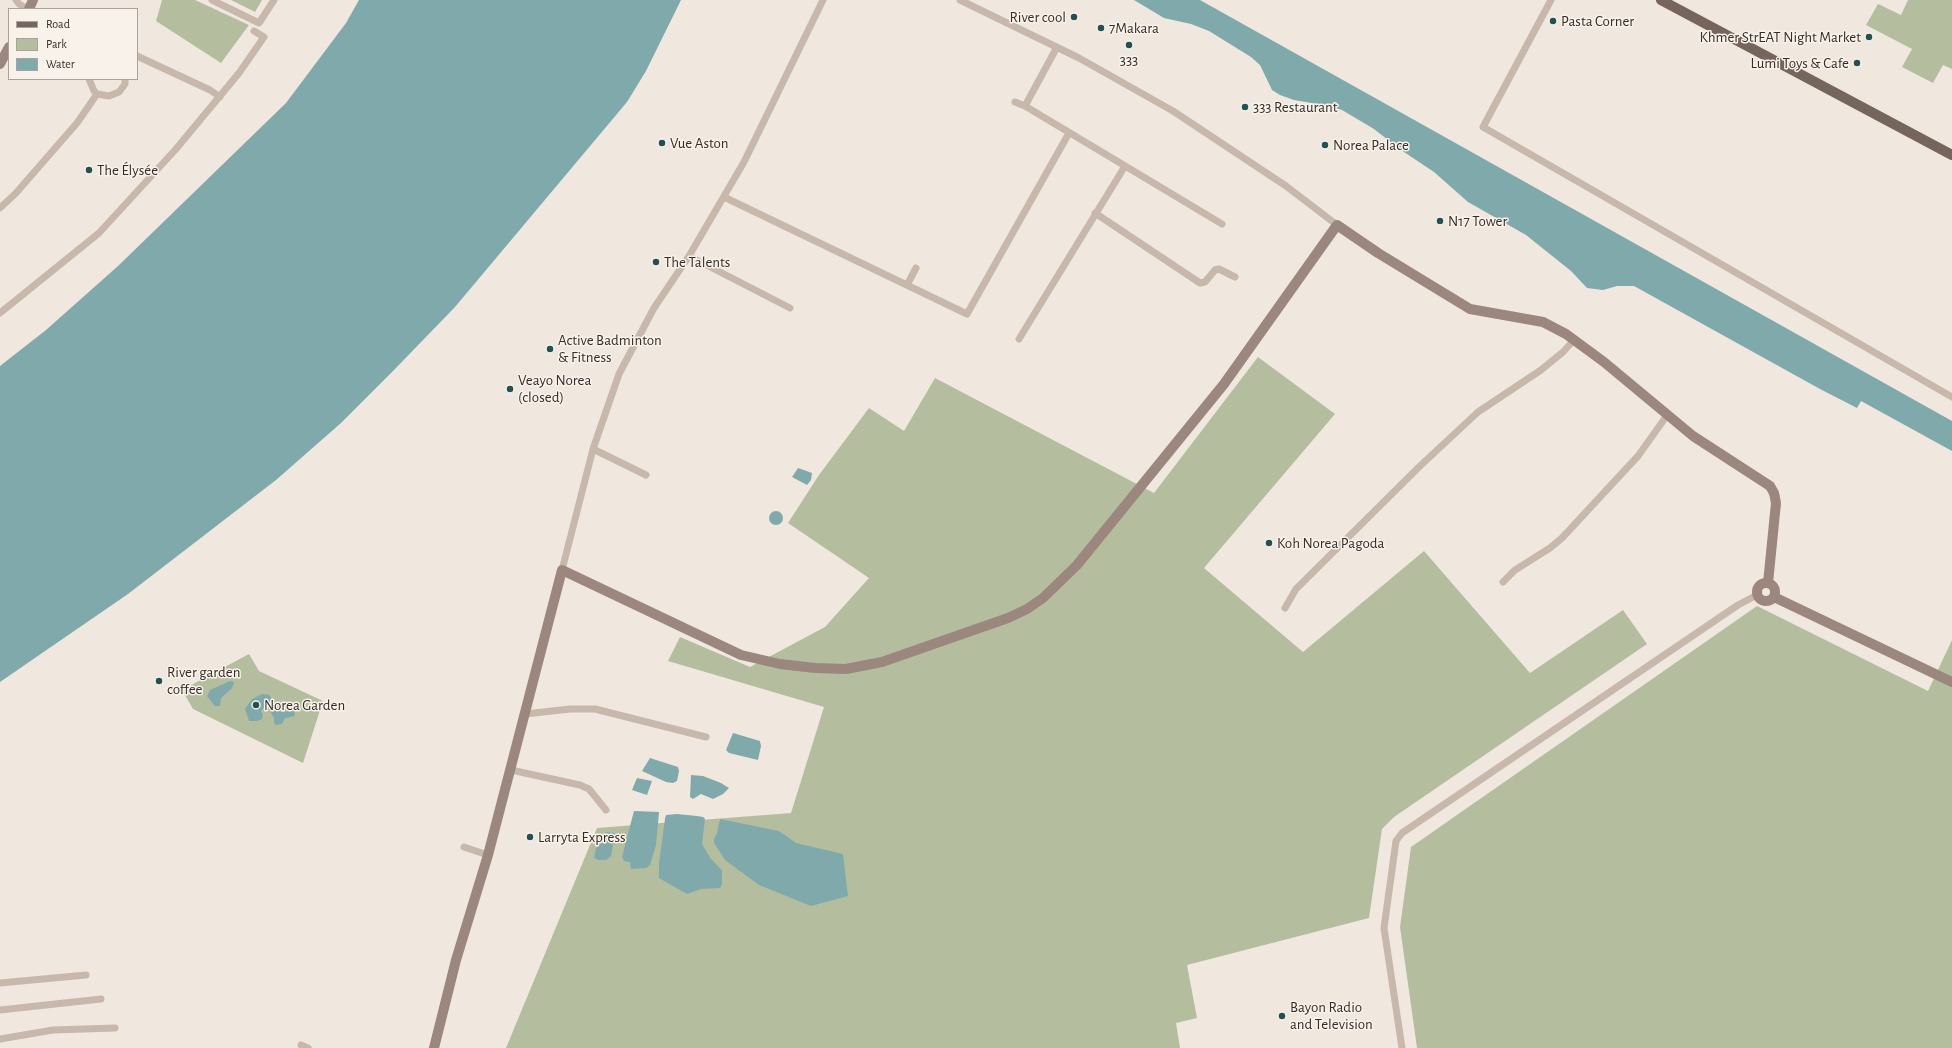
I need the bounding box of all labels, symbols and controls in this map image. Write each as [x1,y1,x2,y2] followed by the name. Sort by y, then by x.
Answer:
[8,8,138,80] legend
[1009,8,1066,26] place label: River cool
[1069,12,1079,22] marker: River cool
[1561,12,1634,30] place label: Pasta Corner
[1548,16,1558,26] marker: Pasta Corner
[46,18,70,30] text: Road
[1109,19,1159,37] place label: 7Makara
[1096,23,1106,33] marker: 7Makara
[1700,28,1861,46] place label: Khmer StrEAT Night Market
[1864,32,1874,42] marker: Khmer StrEAT Night Market
[46,38,67,50] text: Park
[1124,40,1134,50] marker: 333
[1120,51,1138,69] place label: 333
[1751,54,1849,72] place label: Lumi Toys & Cafe
[46,58,75,70] text: Water
[1852,58,1862,68] marker: Lumi Toys & Cafe
[1253,98,1337,116] place label: 333 Restaurant
[1240,102,1250,112] marker: 333 Restaurant
[670,134,728,152] place label: Vue Aston
[1333,136,1409,154] place label: Norea Palace
[657,138,667,148] marker: Vue Aston
[1320,140,1330,150] marker: Norea Palace
[97,161,158,179] place label: The Élysée
[84,165,94,175] marker: The Élysée
[1448,212,1507,230] place label: N17 Tower
[1435,216,1445,226] marker: N17 Tower
[664,253,730,271] place label: The Talents
[651,257,661,267] marker: The Talents
[558,331,662,366] place label: Active Badminton & Fitness
[545,344,555,354] marker: Active Badminton & Fitness
[518,371,591,406] place label: Veayo Norea (closed)
[505,384,515,394] marker: Veayo Norea (closed)
[1277,534,1385,552] place label: Koh Norea Pagoda
[1264,538,1274,548] marker: Koh Norea Pagoda
[167,663,240,698] place label: River garden coffee
[154,676,164,686] marker: River garden coffee
[264,696,345,714] place label: Norea Garden
[251,700,261,710] marker: Norea Garden
[538,828,626,846] place label: Larryta Express
[525,832,535,842] marker: Larryta Express
[1290,998,1373,1033] place label: Bayon Radio and Television
[1277,1011,1287,1021] marker: Bayon Radio and Television

